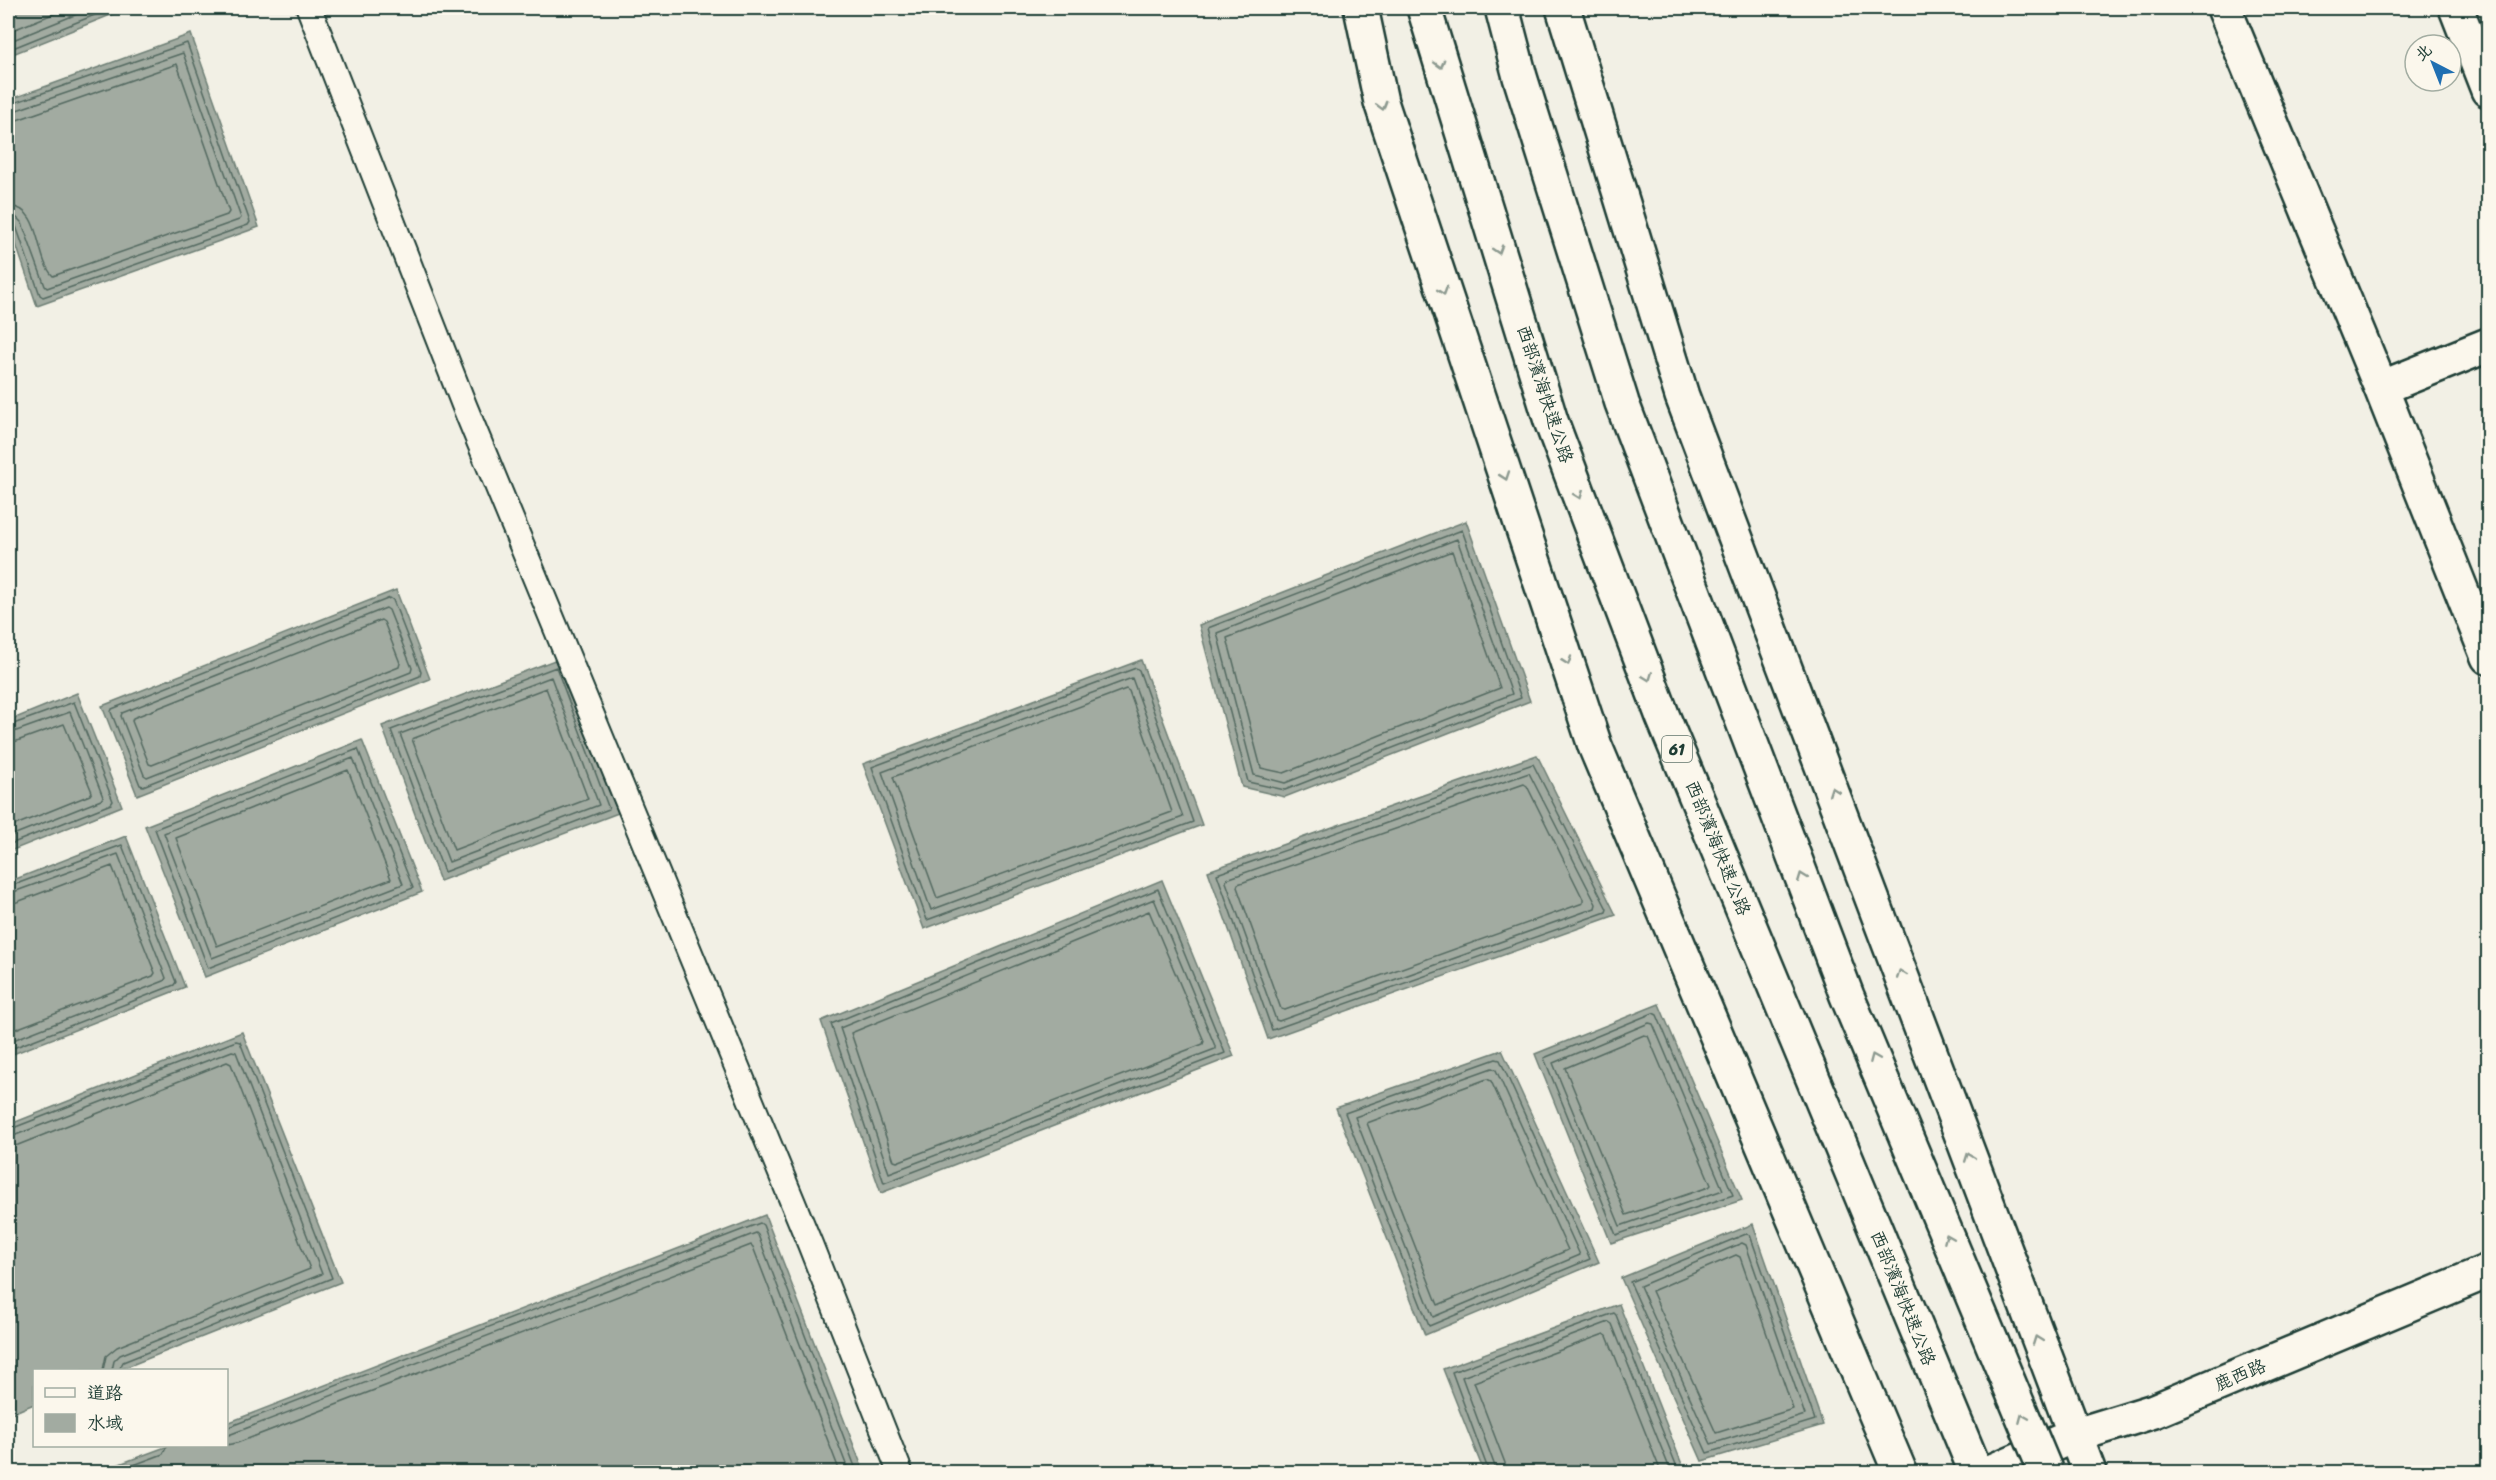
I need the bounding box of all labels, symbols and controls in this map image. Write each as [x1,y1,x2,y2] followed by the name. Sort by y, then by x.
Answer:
[2403,33,2463,93] north arrow
[2408,36,2439,68] text: 北
[1433,58,1445,69] one-way arrow
[1375,100,1387,111] one-way arrow
[1491,244,1503,255] one-way arrow
[1436,285,1448,296] one-way arrow
[1508,321,1582,467] street label: 西部濱海快速公路
[1497,470,1510,481] one-way arrow
[1572,489,1584,500] one-way arrow
[1559,655,1572,666] one-way arrow
[1641,671,1654,682] one-way arrow
[1662,736,1692,762] road number: 61
[1676,775,1760,921] street label: 西部濱海快速公路
[1828,787,1840,798] one-way arrow
[1797,872,1810,883] one-way arrow
[1896,969,1908,980] one-way arrow
[1869,1054,1881,1065] one-way arrow
[1964,1152,1976,1163] one-way arrow
[1861,1225,1945,1371] street label: 西部濱海快速公路
[1943,1234,1955,1245] one-way arrow
[2032,1335,2044,1346] one-way arrow
[2209,1350,2271,1400] street label: 鹿西路
[33,1369,228,1447] legend
[87,1377,123,1409] text: 道路
[87,1407,123,1439] text: 水域
[2018,1414,2030,1425] one-way arrow

